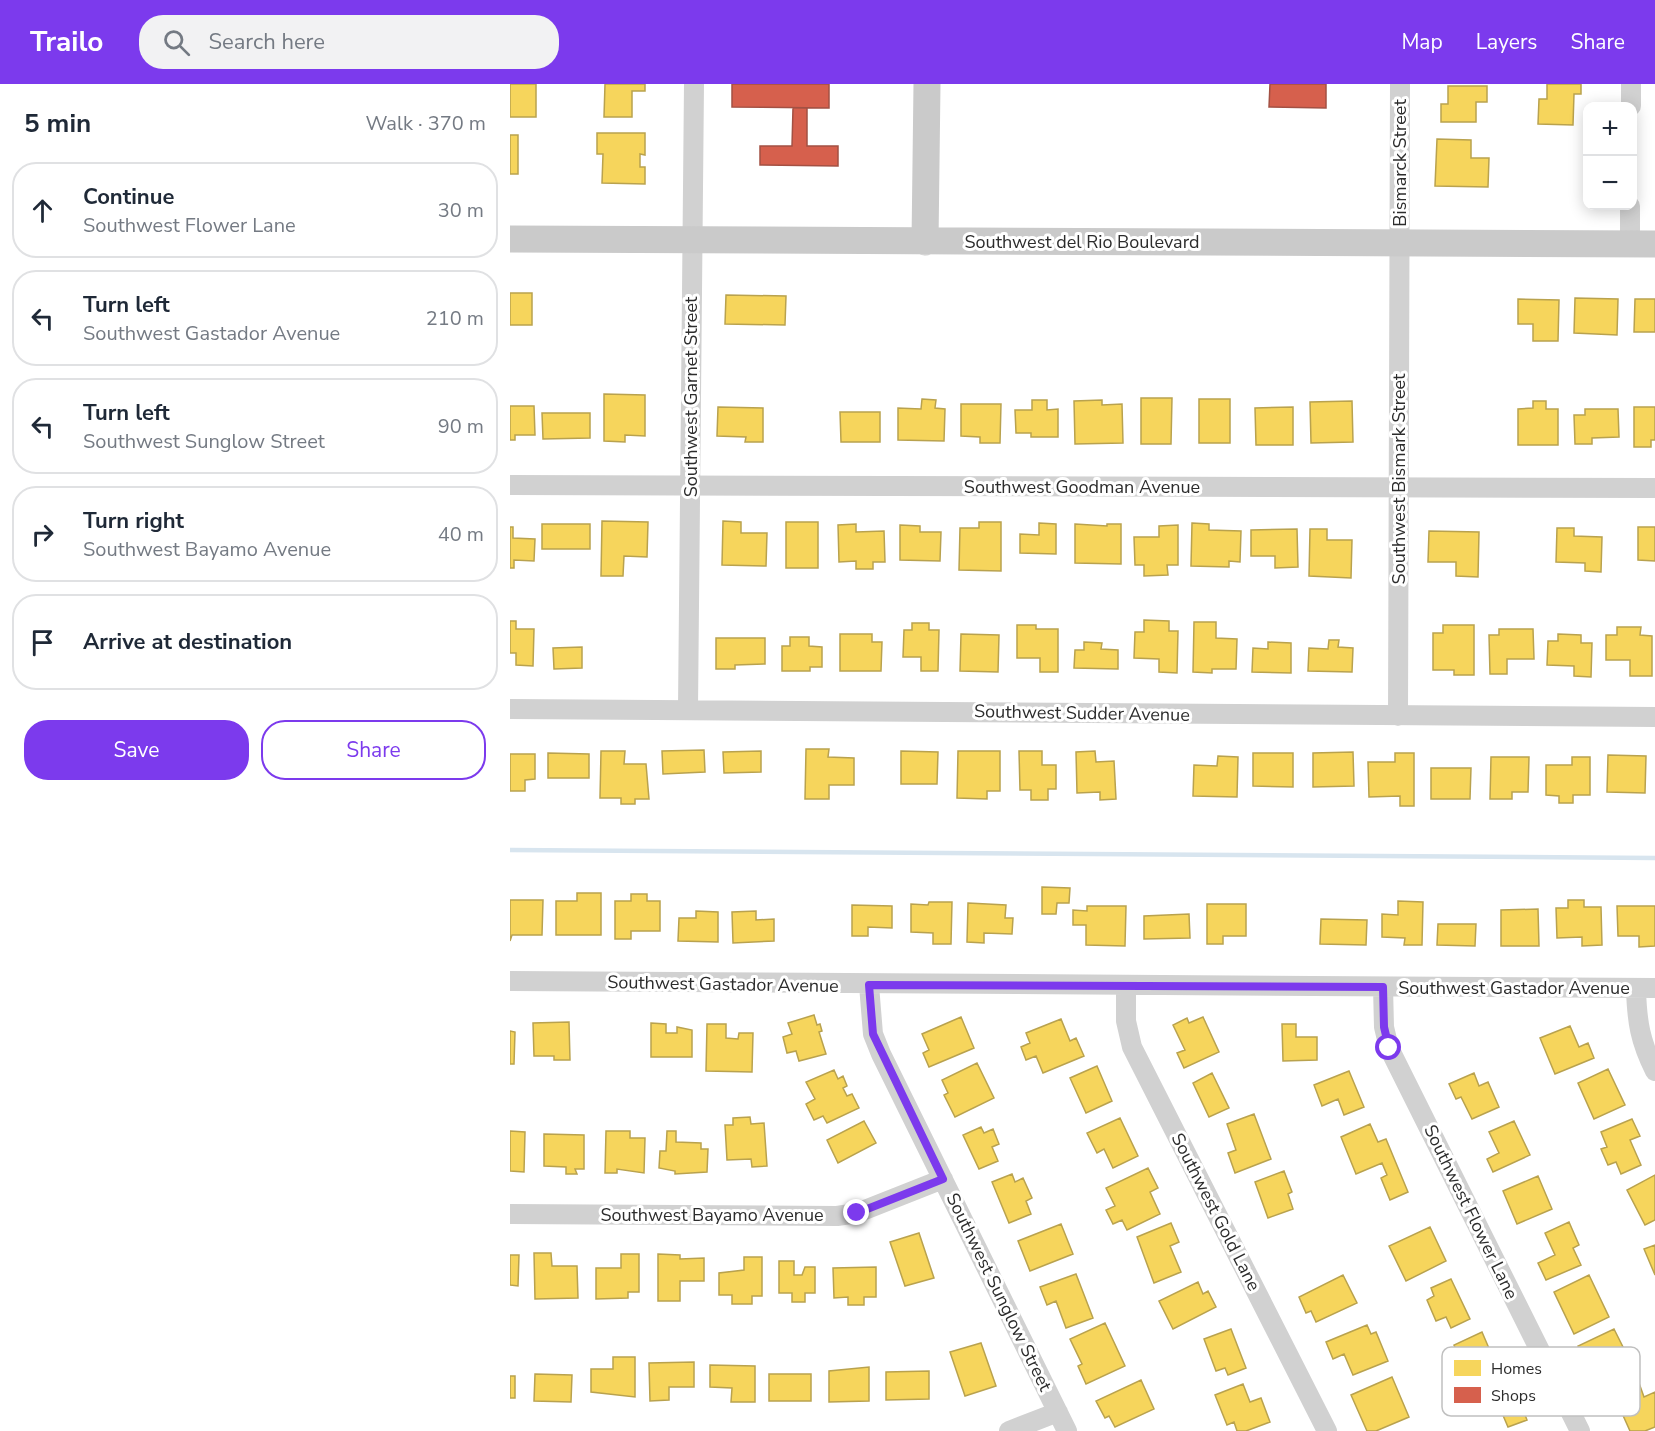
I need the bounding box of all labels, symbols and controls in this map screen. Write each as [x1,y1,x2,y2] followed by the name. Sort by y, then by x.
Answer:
[139,15,559,69] search box
[30,23,103,61] text: Trailo
[160,26,193,59] icon: search
[208,27,325,57] text: Search here
[1401,28,1443,56] text: Map
[1476,28,1537,56] text: Layers
[1570,28,1625,56] text: Share
[1388,99,1412,227] street label: Bismarck Street
[1583,102,1637,210] map controls
[1583,102,1637,156] button: +
[24,106,91,141] text: 5 min
[366,110,486,137] text: Walk · 370 m
[1583,156,1637,210] button: −
[83,182,174,212] text: Continue
[26,194,59,227] icon: ahead
[438,197,484,224] text: 30 m
[83,212,296,239] text: Southwest Flower Lane
[965,230,1200,254] street label: Southwest del Rio Boulevard
[83,290,170,320] text: Turn left
[679,296,703,497] street label: Southwest Garnet Street
[26,302,59,335] icon: left
[426,305,484,332] text: 210 m
[83,320,340,347] text: Southwest Gastador Avenue
[1387,373,1411,584] street label: Southwest Bismark Street
[83,398,170,428] text: Turn left
[26,410,59,443] icon: left
[438,413,484,440] text: 90 m
[83,428,325,455] text: Southwest Sunglow Street
[964,475,1200,499] street label: Southwest Goodman Avenue
[83,506,184,536] text: Turn right
[26,518,59,551] icon: right
[438,521,484,548] text: 40 m
[83,536,331,563] text: Southwest Bayamo Avenue
[26,626,59,659] icon: arrive
[83,627,292,657] text: Arrive at destination
[974,699,1190,727] street label: Southwest Sudder Avenue
[24,720,249,780] button: Save
[261,720,486,780] button: Share
[607,970,839,998] street label: Southwest Gastador Avenue
[1398,976,1630,1000] street label: Southwest Gastador Avenue
[1375,1034,1401,1060] route start
[1418,1121,1524,1303] street label: Southwest Flower Lane
[1166,1129,1266,1295] street label: Southwest Gold Lane
[941,1189,1058,1396] street label: Southwest Sunglow Street
[843,1199,869,1225] route end
[600,1203,824,1227] street label: Southwest Bayamo Avenue
[1442,1347,1640,1416] legend
[1491,1358,1542,1380] text: Homes
[1491,1385,1536,1407] text: Shops

